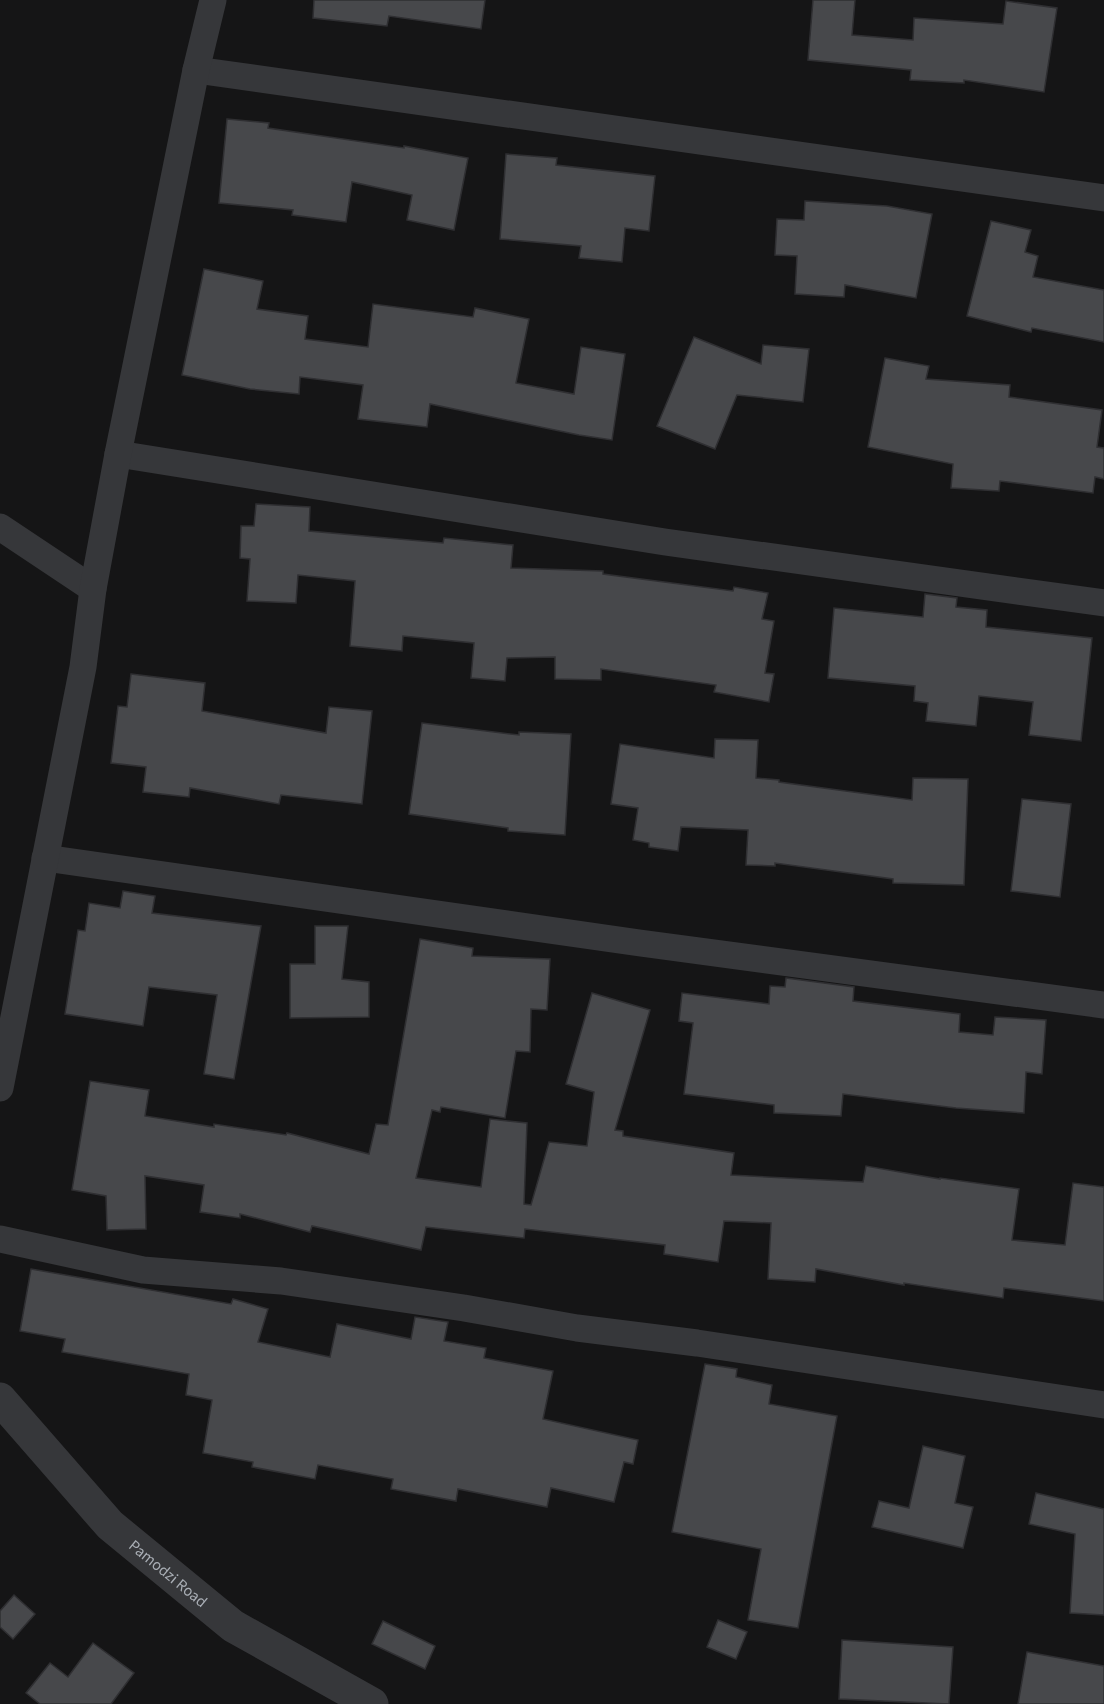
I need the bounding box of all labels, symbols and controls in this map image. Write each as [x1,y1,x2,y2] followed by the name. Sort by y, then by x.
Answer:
[124,1535,212,1613] street label: Pamodzi Road

